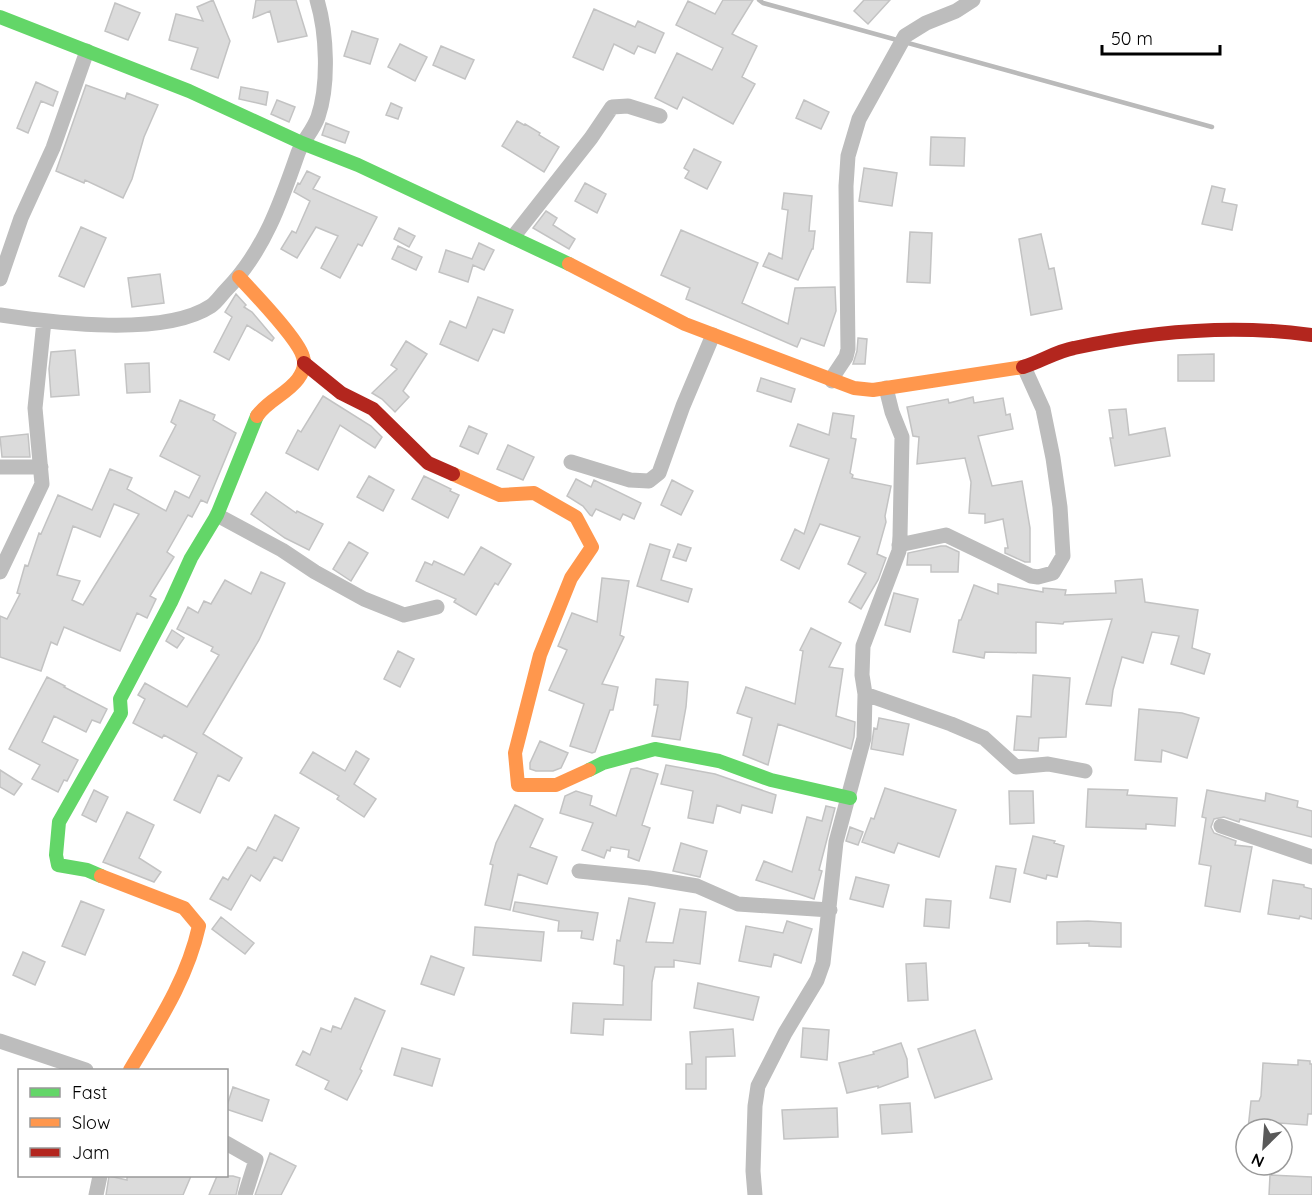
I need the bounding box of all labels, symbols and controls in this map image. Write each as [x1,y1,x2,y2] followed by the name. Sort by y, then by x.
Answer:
[1102,18,1220,56] scale bar
[1111,27,1153,50] text: 50 m
[18,1069,228,1177] legend
[72,1081,107,1104] text: Fast
[72,1111,110,1134] text: Slow
[1234,1117,1294,1177] north arrow
[72,1141,110,1164] text: Jam
[1248,1149,1267,1172] text: N

